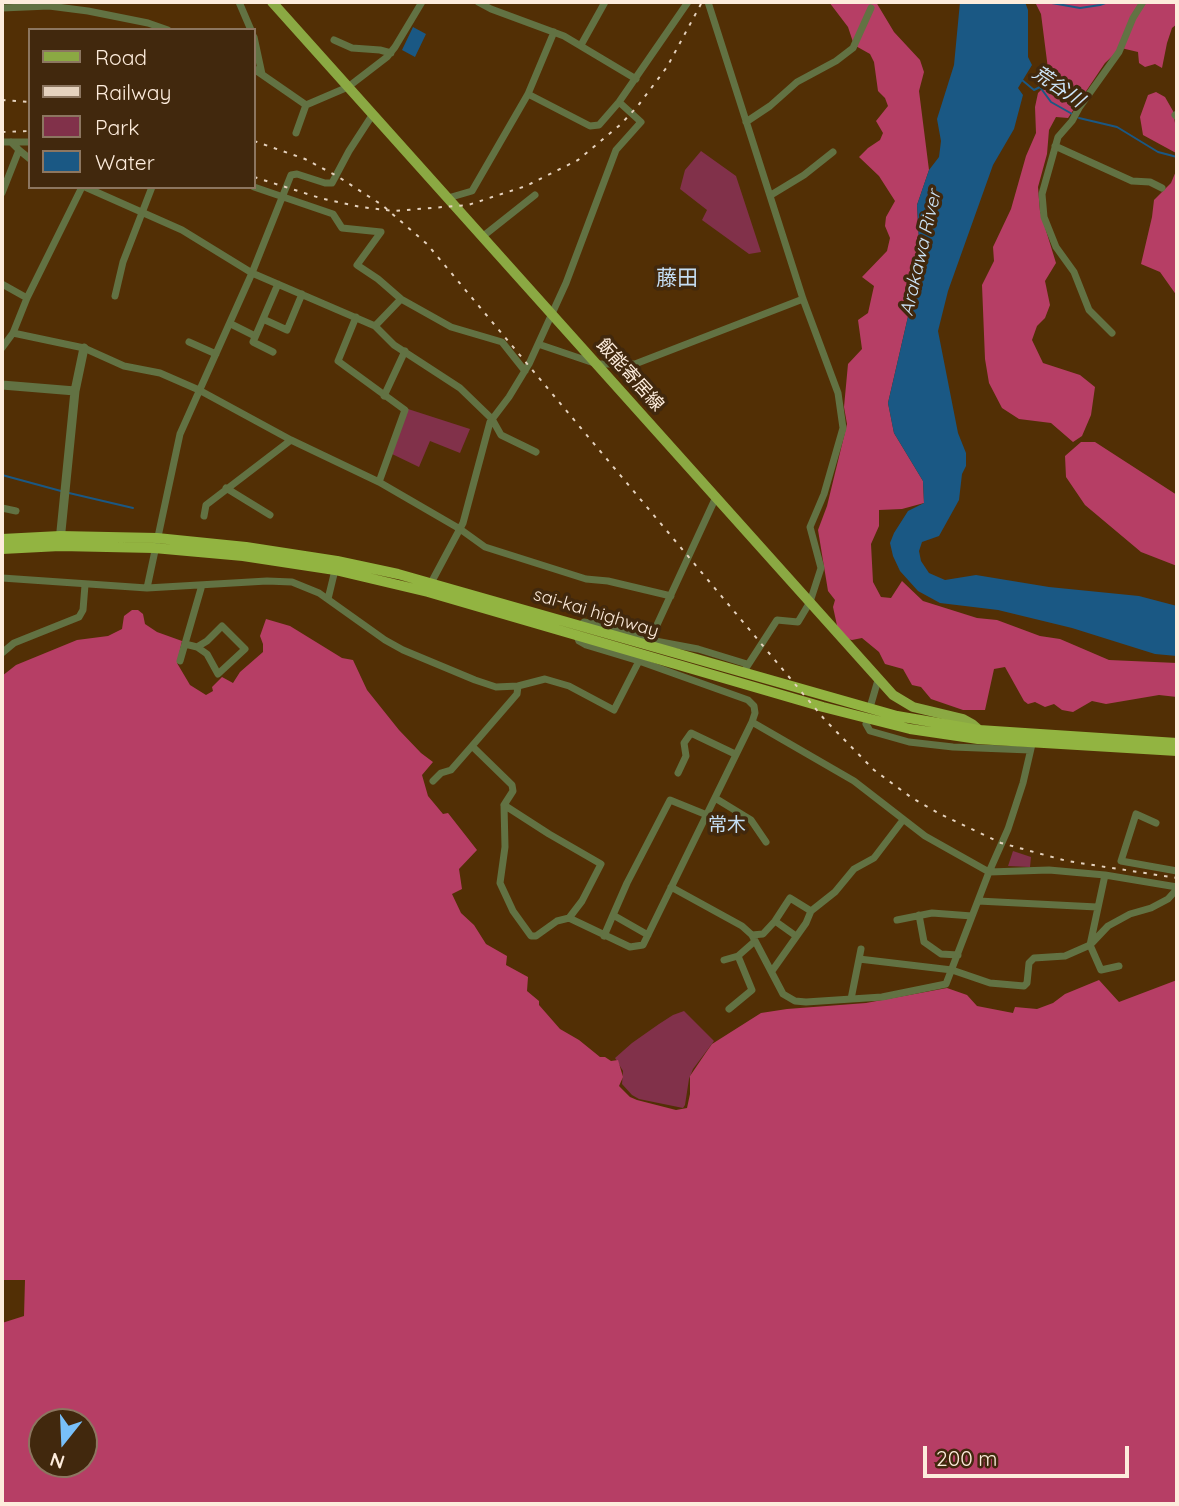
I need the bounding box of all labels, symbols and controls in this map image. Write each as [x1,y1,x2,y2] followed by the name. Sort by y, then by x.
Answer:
[28,28,256,189] legend
[95,44,147,70] text: Road
[1028,62,1088,112] water label: 荒谷川
[95,79,171,105] text: Railway
[95,114,139,140] text: Park
[95,149,155,175] text: Water
[895,188,947,318] water label: Arakawa River
[656,266,698,292] district label: 藤田
[592,334,668,416] street label: 飯能寄居線
[531,584,661,642] street label: sai-kai highway
[708,814,746,836] district label: 常木
[28,1408,98,1478] north arrow
[927,1432,1134,1476] scale bar
[936,1445,998,1471] text: 200 m
[47,1447,67,1475] text: N

